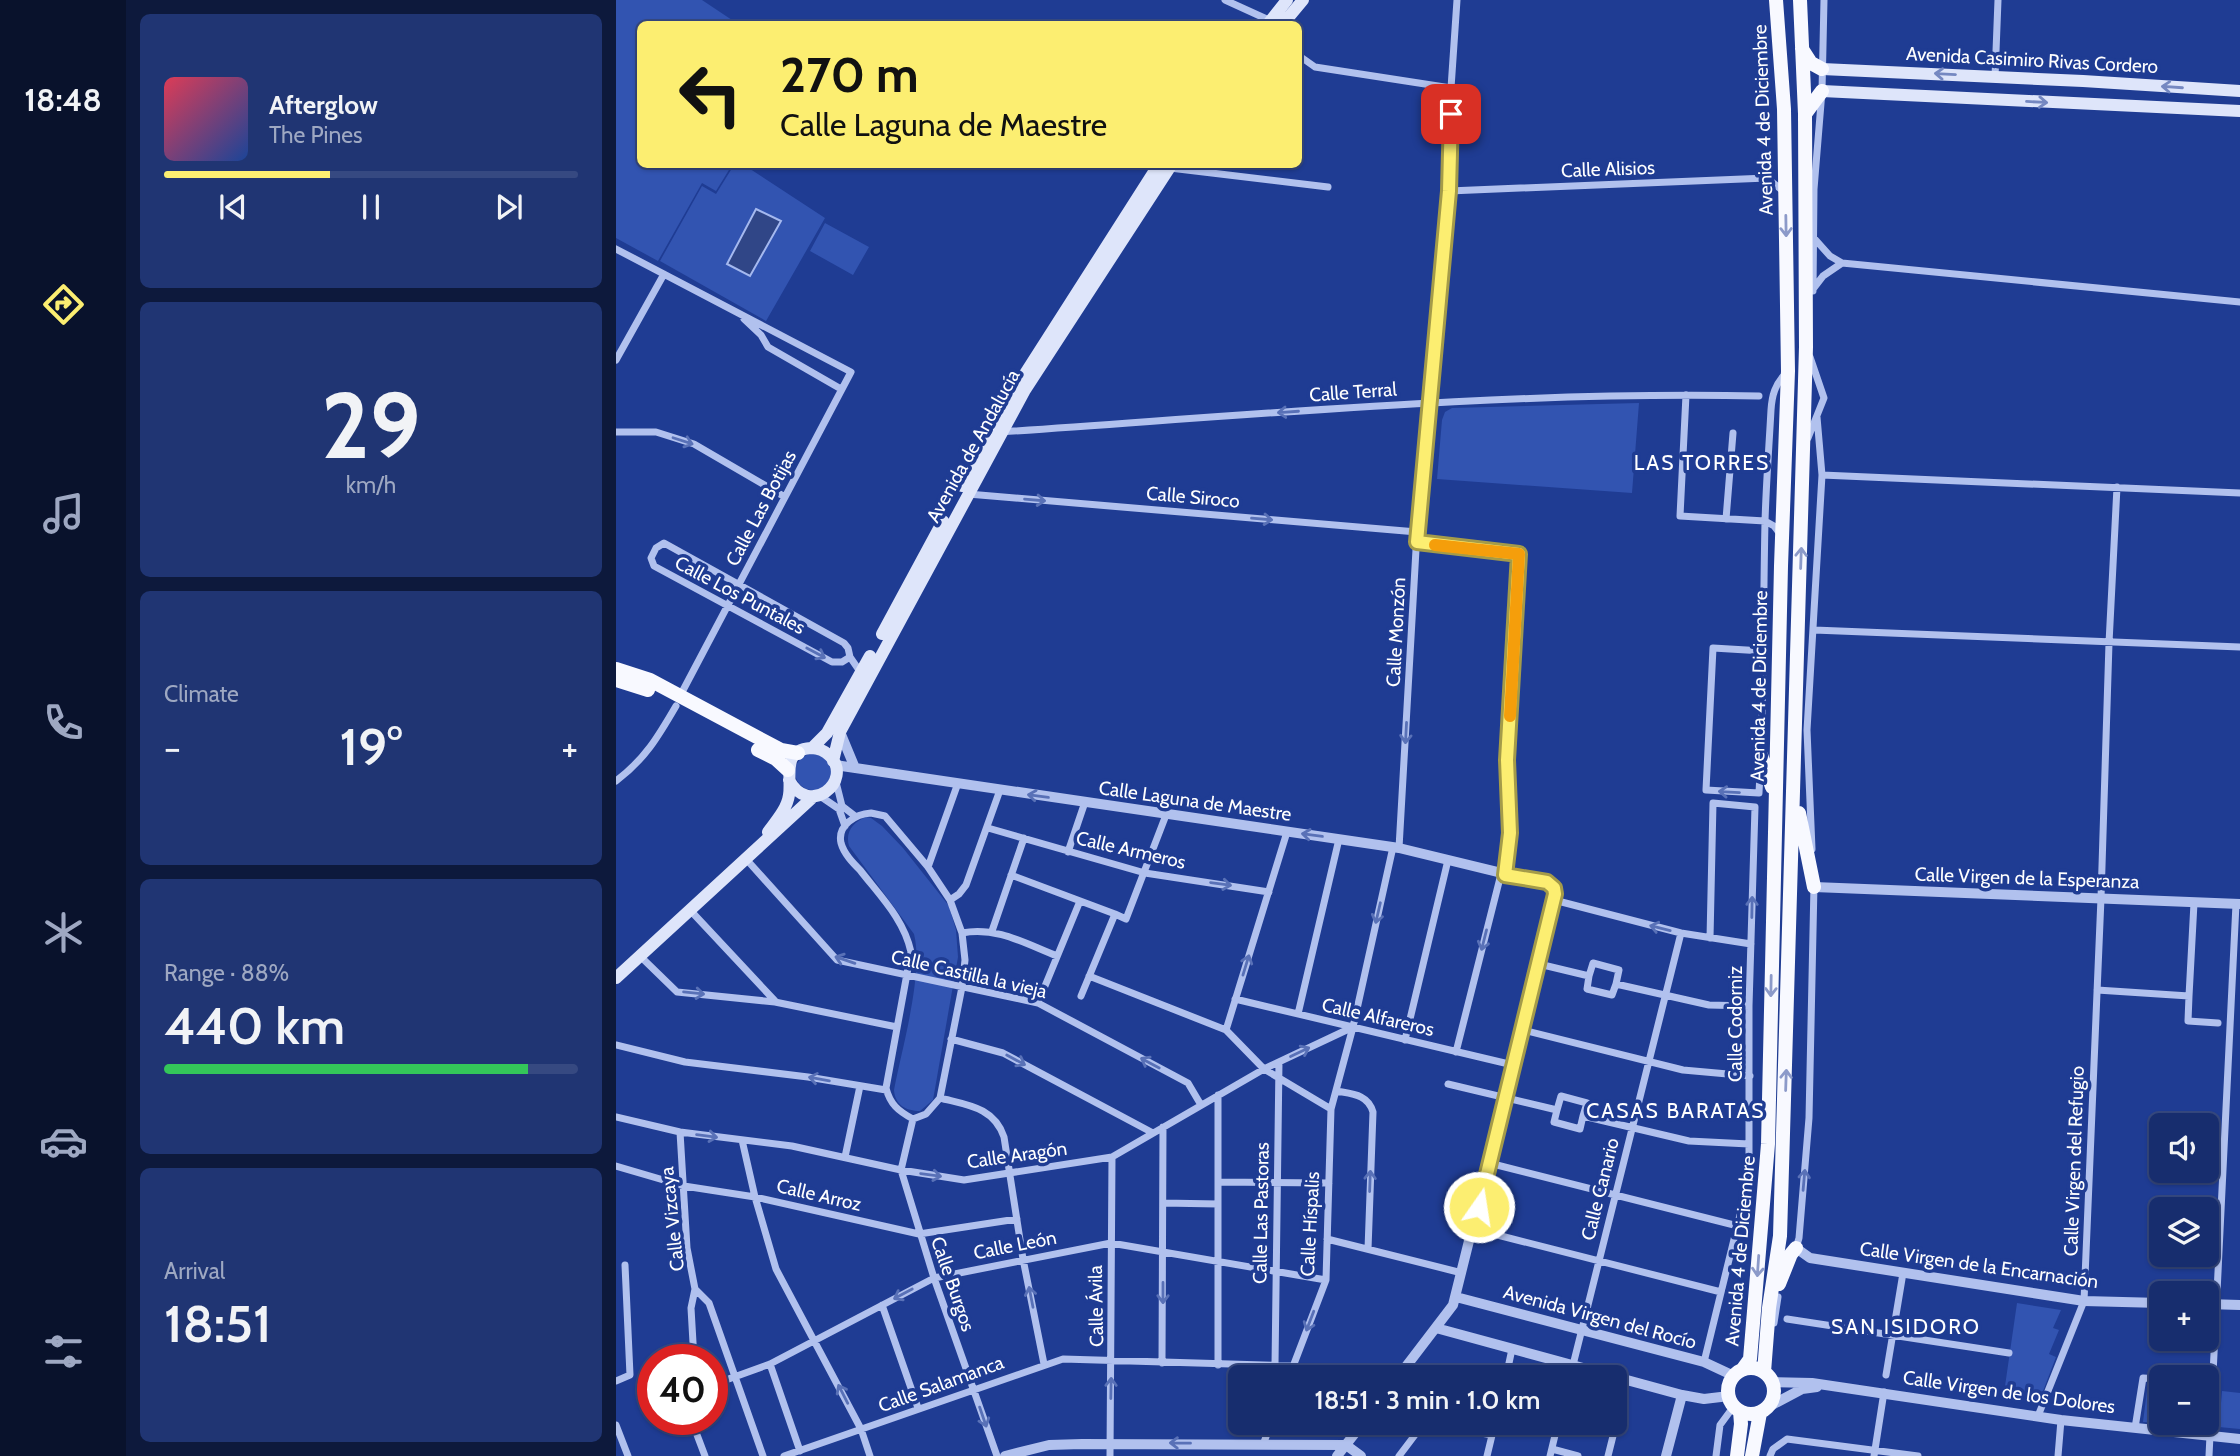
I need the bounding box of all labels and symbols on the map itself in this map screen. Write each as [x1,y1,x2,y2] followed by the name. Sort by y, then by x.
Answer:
[1748,24,1778,216] street label: Avenida 4 de Diciembre
[1905,42,2159,78] street label: Avenida Casimiro Rivas Cordero
[1934,67,1957,80] one-way arrow
[2161,80,2184,93] one-way arrow
[1421,84,1481,144] pin
[2025,96,2048,109] one-way arrow
[1561,156,1655,182] street label: Calle Alisios
[1779,215,1793,238] one-way arrow
[921,366,1025,526] street label: Avenida de Andalucía
[1309,377,1398,407] street label: Calle Terral
[1277,406,1299,419] one-way arrow
[672,435,694,448] one-way arrow
[721,446,801,570] street label: Calle Las Botijas
[1634,450,1770,475] district label: LAS TORRES
[1145,481,1241,513] street label: Calle Siroco
[1023,494,1046,507] one-way arrow
[1250,513,1272,526] one-way arrow
[1794,547,1808,570] one-way arrow
[671,551,809,639] street label: Calle Los Puntales
[1382,577,1410,687] street label: Calle Monzón
[1746,590,1772,782] street label: Avenida 4 de Diciembre
[806,646,826,660] one-way arrow
[1399,721,1412,744] one-way arrow
[1097,776,1293,826] street label: Calle Laguna de Maestre
[1718,785,1741,798] one-way arrow
[1027,789,1050,802] one-way arrow
[1074,826,1188,874] street label: Calle Armeros
[1301,828,1324,841] one-way arrow
[1914,863,2140,893] street label: Calle Virgen de la Esperanza
[1209,878,1232,891] one-way arrow
[1745,896,1759,919] one-way arrow
[1371,902,1384,924] one-way arrow
[1649,921,1672,934] one-way arrow
[1477,928,1490,951] one-way arrow
[889,945,1049,1003] street label: Calle Castilla la vieja
[835,953,856,965] one-way arrow
[1241,954,1253,976] one-way arrow
[1724,966,1747,1082] street label: Calle Codorniz
[1764,974,1778,997] one-way arrow
[682,987,705,1000] one-way arrow
[1320,993,1437,1041] street label: Calle Alfareros
[1289,1045,1310,1058] one-way arrow
[1005,1054,1026,1067] one-way arrow
[1141,1056,1161,1070] one-way arrow
[2059,1065,2089,1257] street label: Calle Virgen del Refugio
[1779,1069,1793,1092] one-way arrow
[808,1071,831,1085] one-way arrow
[1586,1098,1766,1123] district label: CASAS BARATAS
[695,1129,718,1142] one-way arrow
[1576,1135,1624,1243] street label: Calle Canario
[965,1137,1069,1173] street label: Calle Aragón
[1248,1142,1274,1284] street label: Calle Las Pastoras
[1720,1155,1760,1347] street label: Avenida 4 de Diciembre
[655,1166,689,1272] street label: Calle Vizcaya
[919,1168,941,1181] one-way arrow
[1798,1169,1811,1192] one-way arrow
[1364,1170,1377,1193] one-way arrow
[1442,1170,1516,1244] position arrow
[1296,1171,1324,1277] street label: Calle Híspalis
[774,1174,864,1216] street label: Calle Arroz
[972,1226,1058,1264] street label: Calle León
[926,1234,980,1334] street label: Calle Burgos
[1858,1237,2100,1293] street label: Calle Virgen de la Encarnación
[1751,1254,1764,1277] one-way arrow
[1083,1265,1108,1347] street label: Calle Ávila
[1501,1280,1699,1354] street label: Avenida Virgen del Rocío
[1156,1281,1170,1304] one-way arrow
[1024,1286,1037,1309] one-way arrow
[893,1288,914,1301] one-way arrow
[1303,1310,1315,1332] one-way arrow
[1831,1314,1981,1339] district label: SAN ISIDORO
[637,1344,728,1435] speed limit sign: 40
[875,1351,1007,1417] street label: Calle Salamanca
[1901,1366,2117,1418] street label: Calle Virgen de los Dolores
[1105,1377,1118,1400] one-way arrow
[835,1384,849,1405] one-way arrow
[978,1406,990,1428] one-way arrow
[1169,1437,1192,1450] one-way arrow

